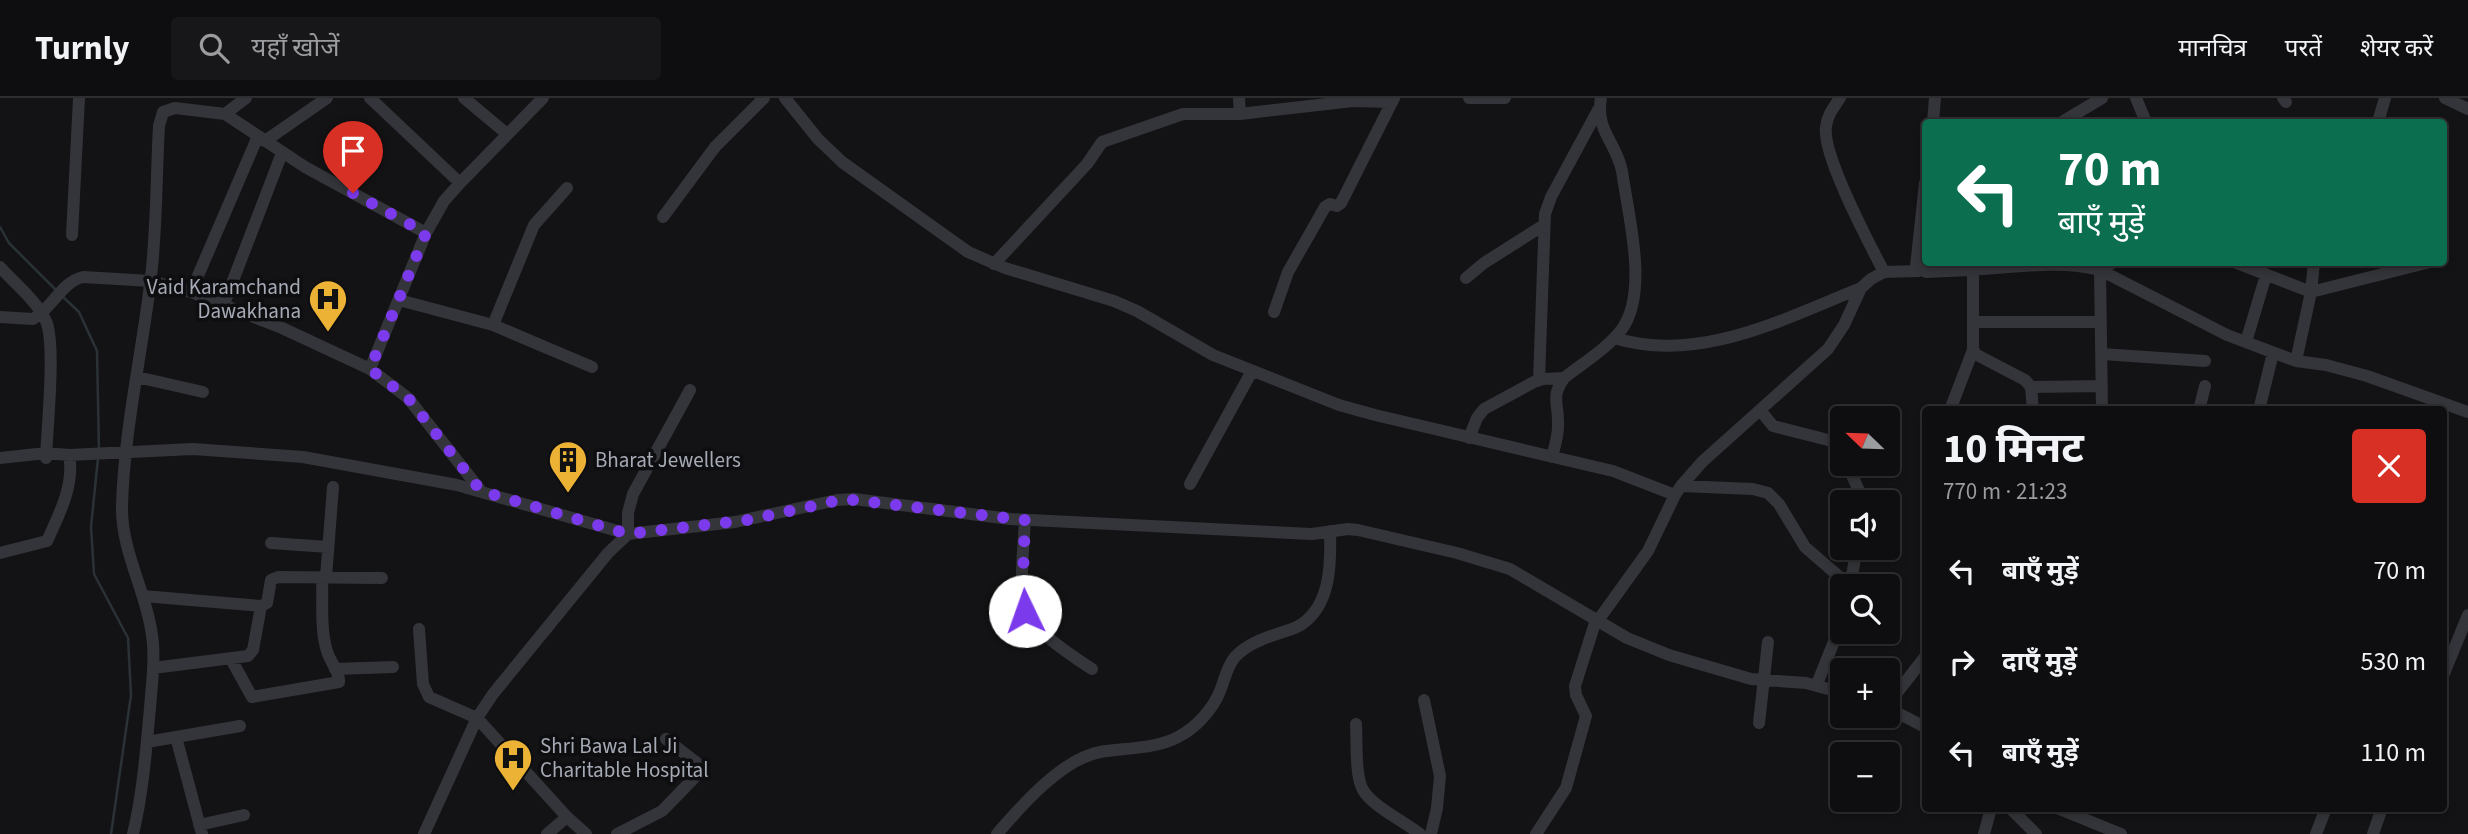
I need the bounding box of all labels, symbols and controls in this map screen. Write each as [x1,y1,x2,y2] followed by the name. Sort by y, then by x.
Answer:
[171,17,661,80] search box
[35,25,129,72] text: Turnly
[195,29,233,67] icon: search
[251,29,339,66] text: यहाँ खोजें
[2178,31,2247,66] text: मानचित्र
[2285,31,2322,66] text: परतें
[2360,31,2433,66] text: शेयर करें
[323,121,383,193] pin
[334,132,372,170] icon: arrive
[2058,135,2162,205] text: 70 m
[1943,147,2034,238] icon: left
[2058,200,2145,246] text: बाएँ मुड़ें
[147,272,301,326] place label: Vaid Karamchand Dawakhana
[307,278,349,333] hospital icon: Vaid Karamchand Dawakhana
[1830,406,1900,476] north arrow
[1830,406,1900,812] map controls
[1943,419,2084,479] text: 10 मिनट
[2352,429,2426,503] button: close
[547,439,589,494] building icon: Bharat Jewellers
[595,445,741,475] place label: Bharat Jewellers
[1943,475,2067,508] text: 770 m · 21:23
[1830,490,1900,560] button: sound
[1943,552,1981,590] icon: left
[2002,552,2079,589] text: बाएँ मुड़ें
[2373,552,2426,589] text: 70 m
[988,574,1062,648] position arrow
[1830,574,1900,644] button: search
[1943,643,1981,681] icon: right
[2002,643,2077,680] text: दाएँ मुड़ें
[2360,643,2426,680] text: 530 m
[1830,658,1900,728] button: +
[540,731,709,785] place label: Shri Bawa Lal Ji Charitable Hospital
[1943,734,1981,772] icon: left
[2002,734,2079,771] text: बाएँ मुड़ें
[2360,734,2426,771] text: 110 m
[492,737,534,792] hospital icon: Shri Bawa Lal Ji Charitable Hospital
[1830,742,1900,812] button: −

